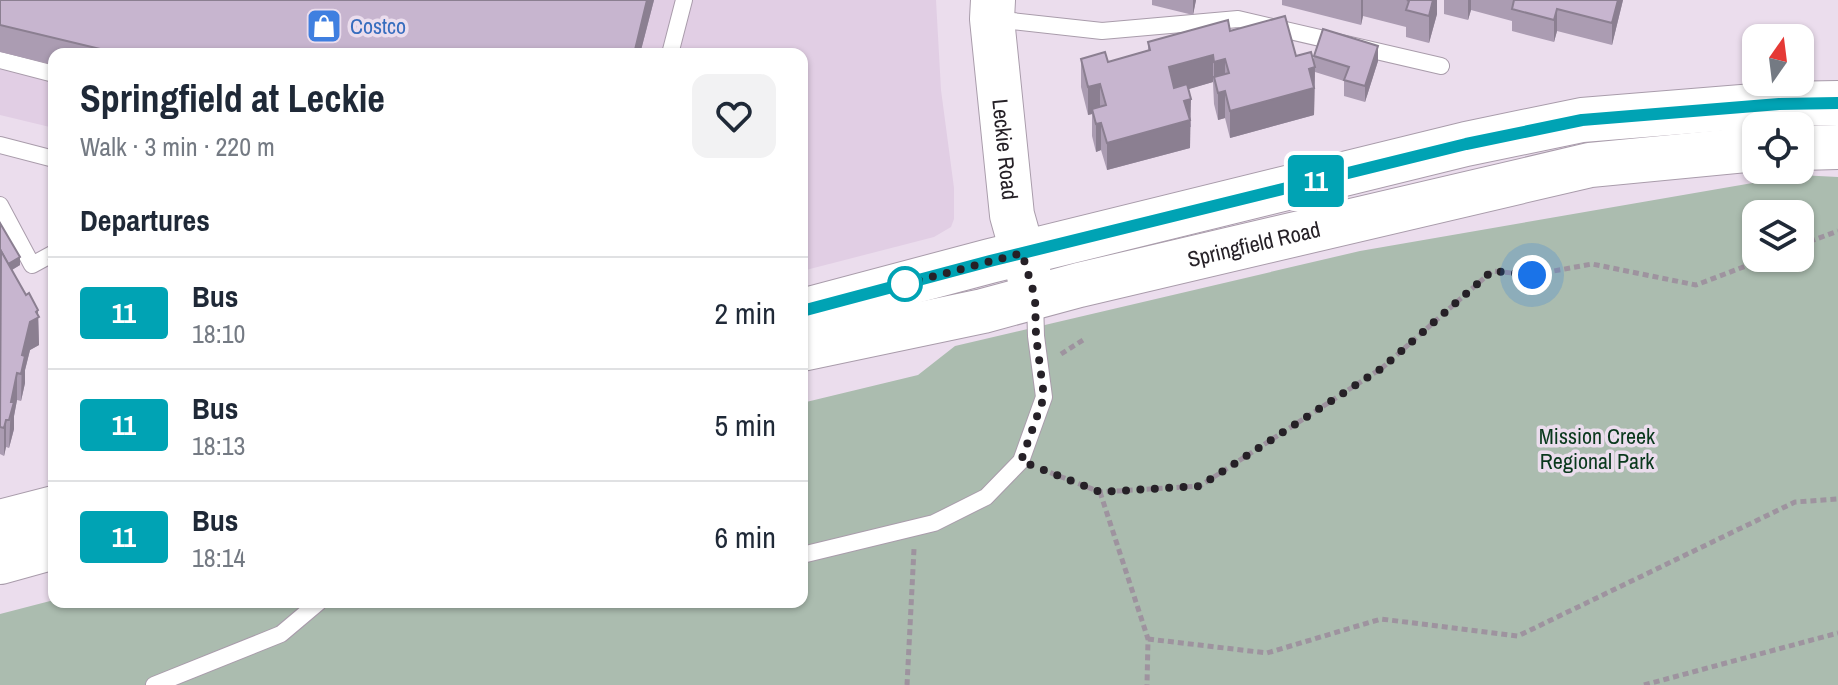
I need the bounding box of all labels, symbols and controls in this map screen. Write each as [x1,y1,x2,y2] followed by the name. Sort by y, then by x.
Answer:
[305,7,343,45] shop icon: Costco
[350,11,406,41] place label: Costco
[1742,24,1814,96] north arrow
[1742,24,1814,272] map controls
[80,73,385,124] text: Springfield at Leckie
[692,74,776,158] button: heart
[985,97,1025,201] street label: Leckie Road
[1742,112,1814,184] button: locate
[80,129,275,164] text: Walk · 3 min · 220 m
[1280,155,1352,207] line badge: 11
[1304,162,1328,200] text: 11
[80,200,210,240] text: Departures
[1742,200,1814,272] button: layers
[1184,214,1323,274] street label: Springfield Road
[1512,255,1552,295] your location
[888,267,922,301] unlabelled marker
[192,276,238,316] text: Bus
[714,293,776,333] text: 2 min
[112,294,136,332] text: 11
[192,316,245,351] text: 18:10
[192,388,238,428] text: Bus
[714,405,776,445] text: 5 min
[112,406,136,444] text: 11
[1539,421,1656,476] park label: Mission Creek Regional Park
[192,428,245,463] text: 18:13
[192,500,238,540] text: Bus
[714,517,776,557] text: 6 min
[112,518,136,556] text: 11
[192,540,245,575] text: 18:14

